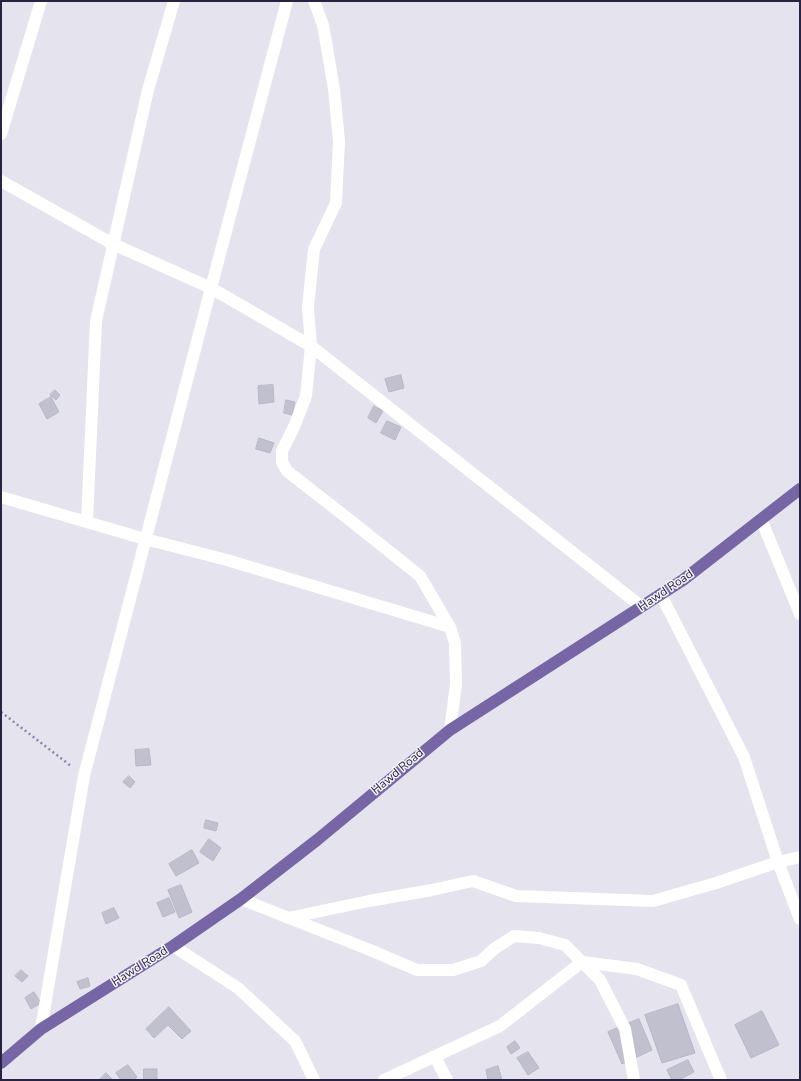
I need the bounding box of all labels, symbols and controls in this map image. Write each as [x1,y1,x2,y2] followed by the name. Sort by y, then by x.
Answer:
[636,567,696,615] street label: Hawd Road
[369,746,427,798] street label: Hawd Road
[109,944,171,990] street label: Hawd Road

